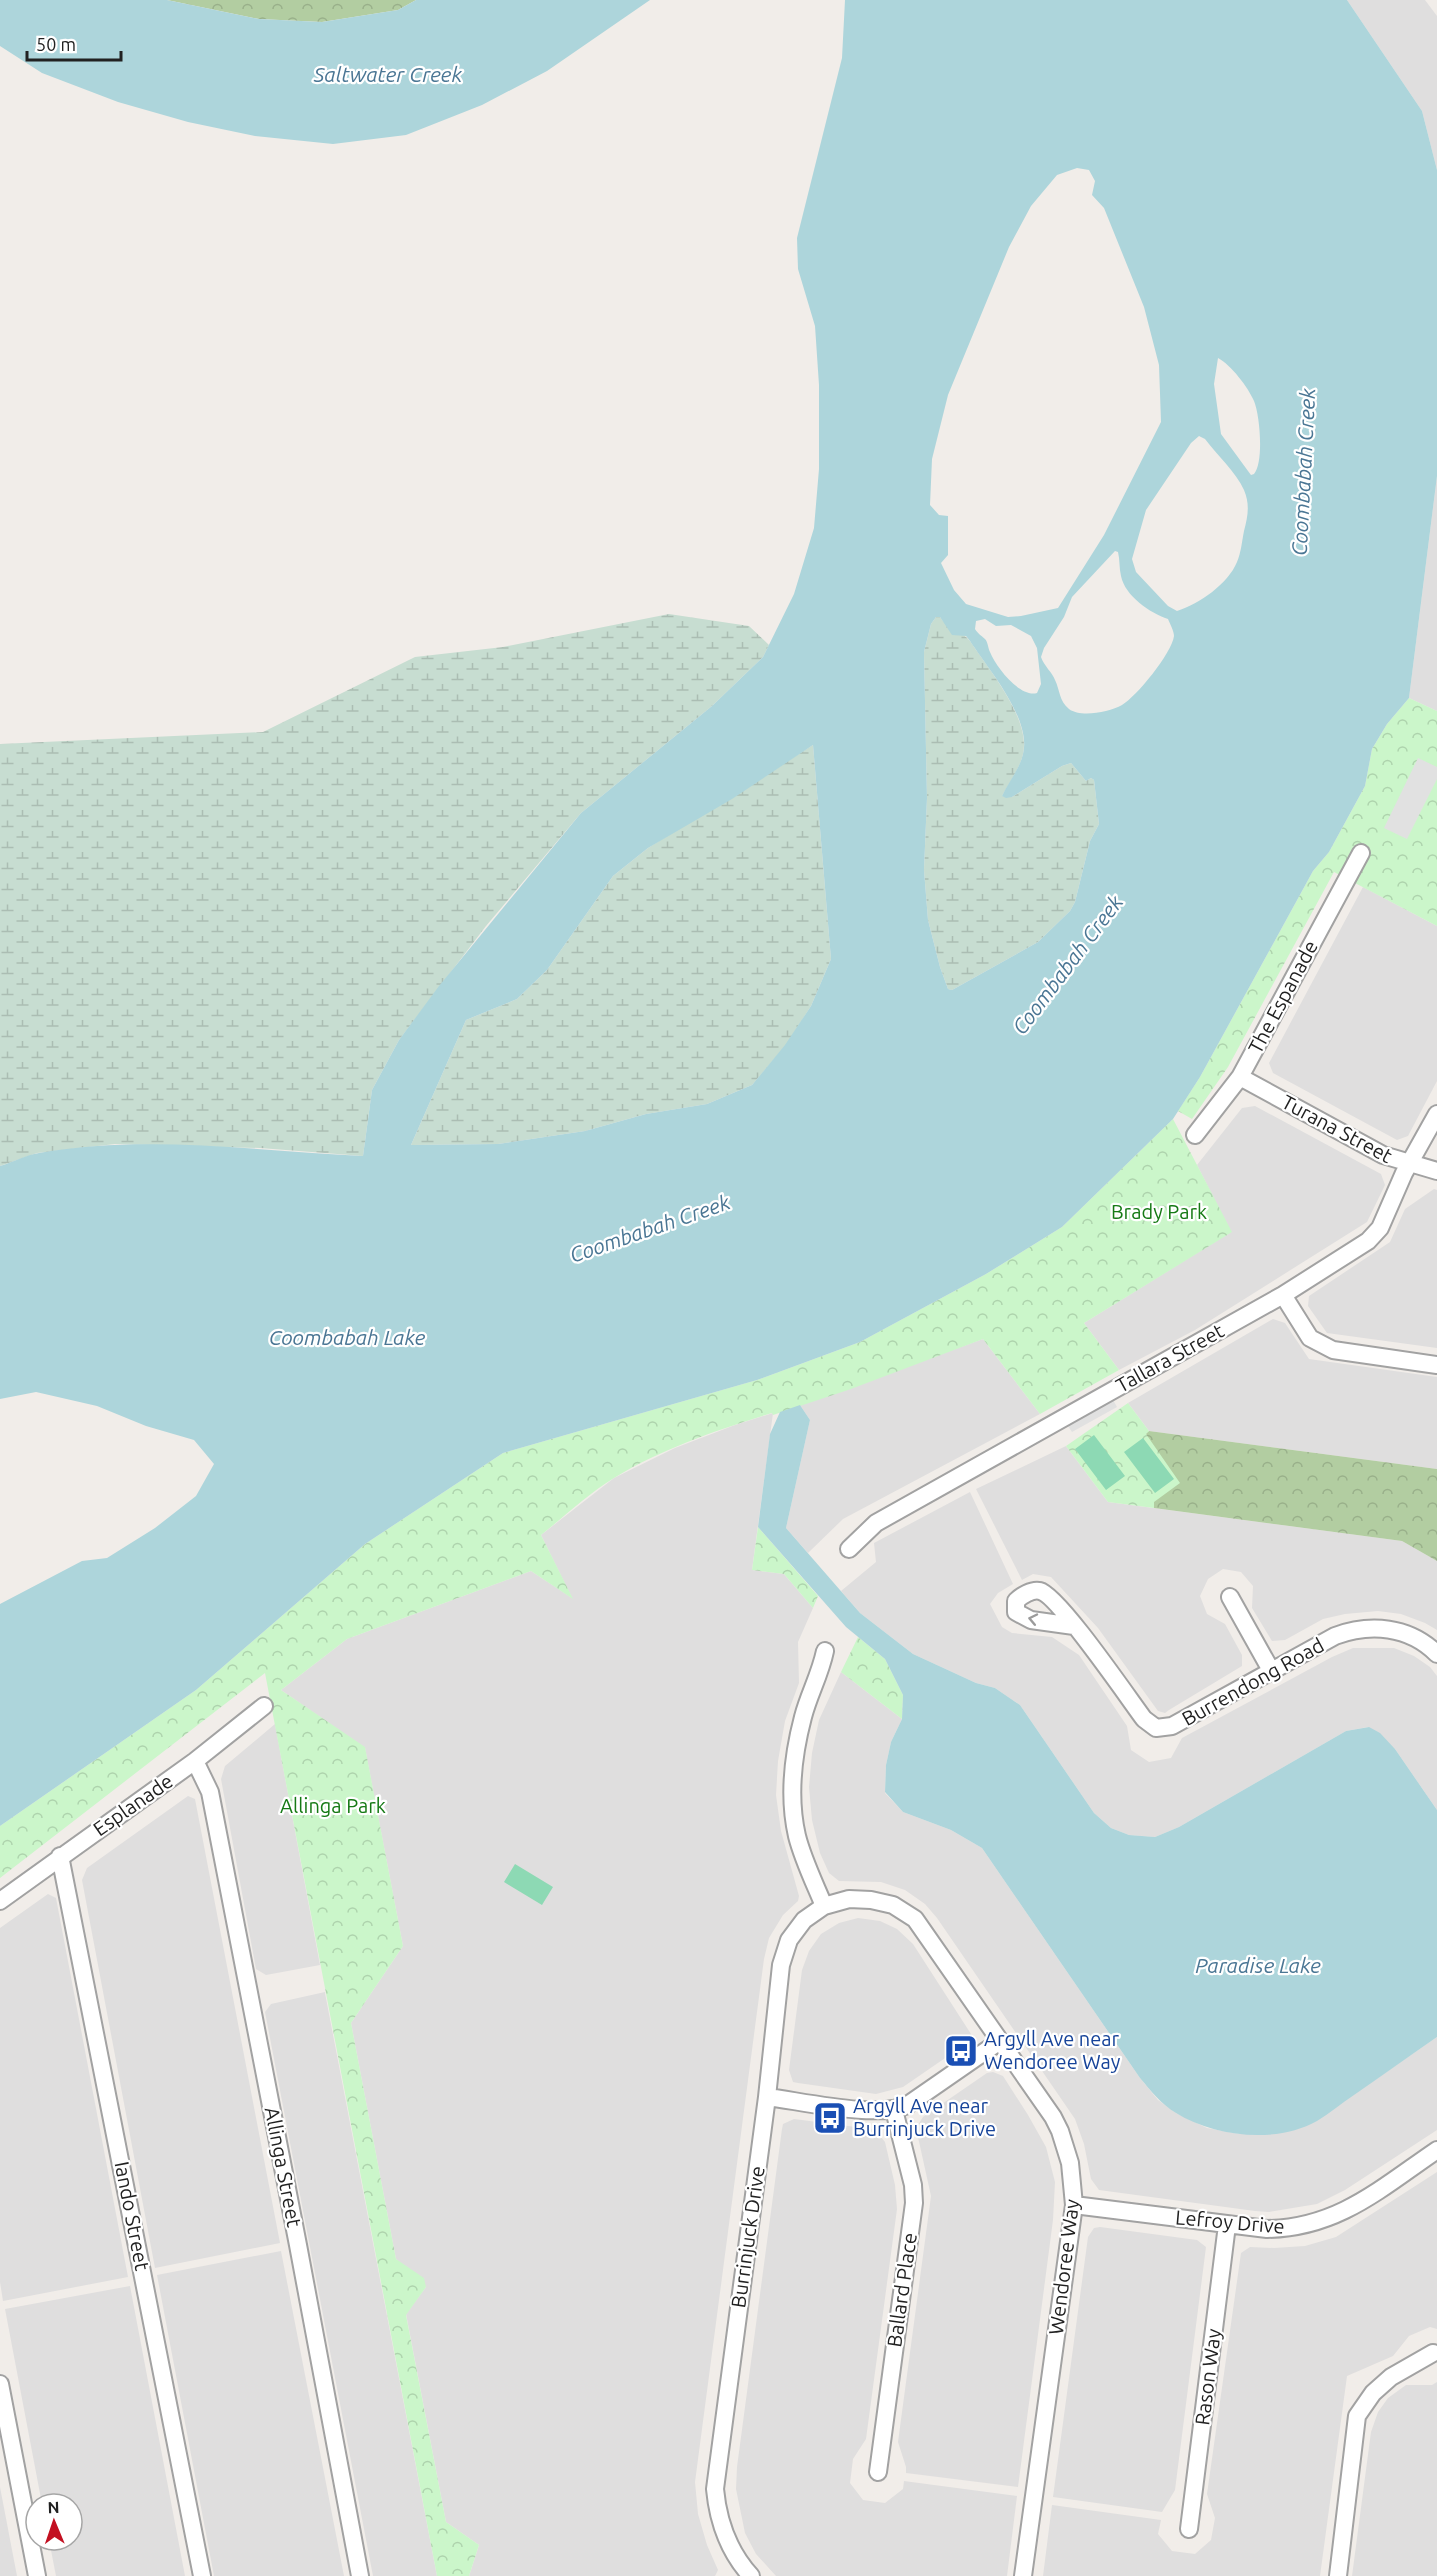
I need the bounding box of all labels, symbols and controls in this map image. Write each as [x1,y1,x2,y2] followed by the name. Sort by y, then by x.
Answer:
[27,24,122,62] scale bar
[36,34,76,54] text: 50 m
[313,62,462,86] water label: Saltwater Creek
[1287,387,1319,557] water label: Coombabah Creek
[1007,890,1127,1039] water label: Coombabah Creek
[1243,936,1322,1057] street label: The Espanade
[1278,1090,1397,1167] street label: Turana Street
[566,1189,733,1267] water label: Coombabah Creek
[1111,1200,1207,1223] park label: Brady Park
[1112,1318,1228,1397] street label: Tallara Street
[269,1325,426,1349] water label: Coombabah Lake
[1028,1613,1038,1626] one-way arrow
[1178,1633,1328,1730] street label: Burrendong Road
[89,1769,177,1840] street label: Esplanade
[280,1794,386,1817] park label: Allinga Park
[1195,1953,1321,1977] water label: Paradise Lake
[984,2027,1121,2073] place label: Argyll Ave near Wendoree Way
[943,2033,979,2069] bus stop icon: Argyll Ave near Wendoree Way
[853,2094,996,2140] place label: Argyll Ave near Burrinjuck Drive
[812,2100,848,2136] bus stop icon: Argyll Ave near Burrinjuck Drive
[261,2105,306,2229] street label: Allinga Street
[111,2159,154,2273] street label: Iando Street
[726,2164,769,2309] street label: Burrinjuck Drive
[1044,2198,1083,2336] street label: Wendoree Way
[1174,2205,1286,2238] street label: Lefroy Drive
[882,2231,921,2349] street label: Ballard Place
[1190,2327,1225,2427] street label: Rason Way
[24,2492,84,2552] north arrow
[47,2498,60,2516] text: N

